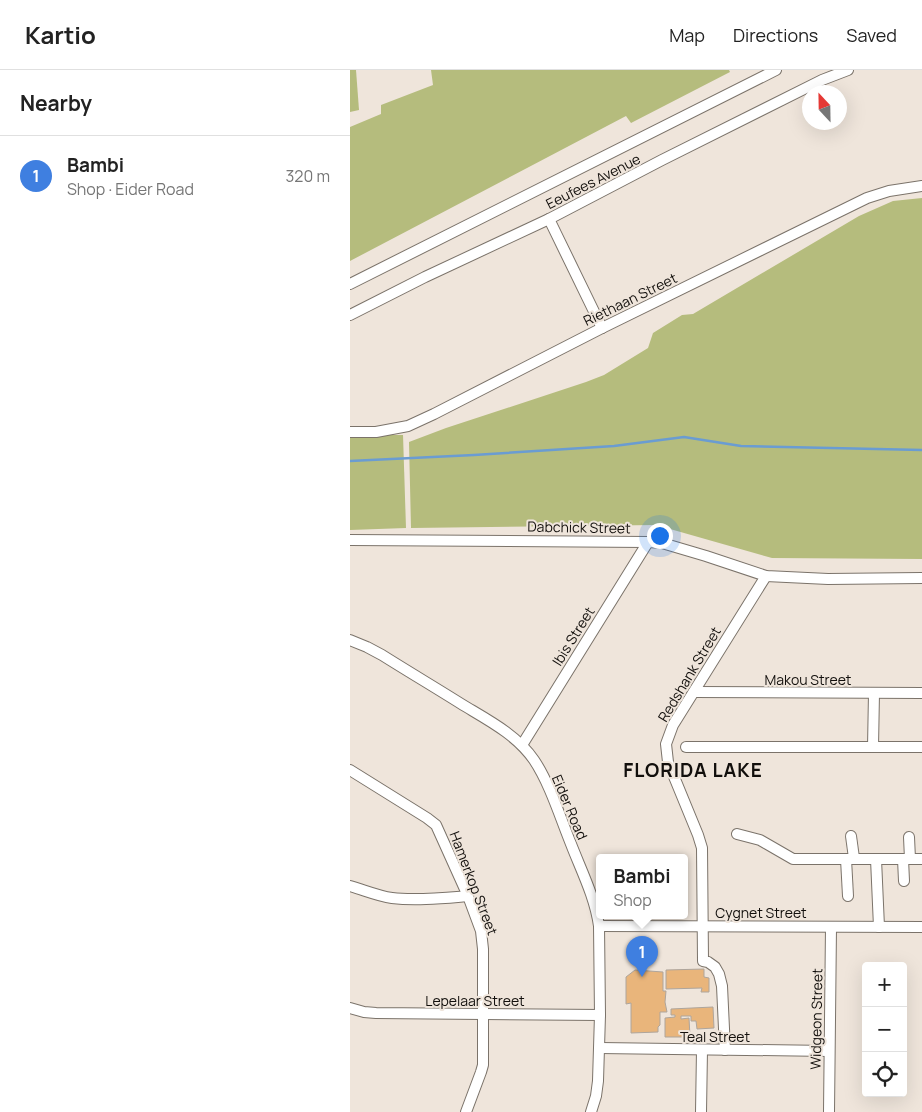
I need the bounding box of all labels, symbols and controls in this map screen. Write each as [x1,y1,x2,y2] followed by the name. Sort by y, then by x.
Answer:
[25,18,96,51] text: Kartio
[669,23,705,47] text: Map
[733,23,818,47] text: Directions
[846,23,897,47] text: Saved
[802,85,847,130] north arrow
[20,89,92,117] text: Nearby
[543,149,643,213] street label: Eeufees Avenue
[67,152,124,178] text: Bambi
[32,165,40,187] text: 1
[286,165,330,187] text: 320 m
[67,178,194,200] text: Shop · Eider Road
[580,268,680,330] street label: Riethaan Street
[527,517,631,537] street label: Dabchick Street
[647,523,673,549] your location
[547,603,599,669] street label: Ibis Street
[653,623,725,725] street label: Redshank Street
[765,670,852,689] street label: Makou Street
[623,757,763,783] district label: FLORIDA LAKE
[548,772,592,842] street label: Eider Road
[445,828,503,938] street label: Hamerkop Street
[596,854,688,919] popup
[613,863,671,889] text: Bambi
[613,889,652,911] text: Shop
[715,903,807,922] street label: Cygnet Street
[626,936,658,977] pin: 1
[862,962,907,1097] map controls
[862,962,907,1007] button: +
[806,968,826,1070] street label: Widgeon Street
[425,991,525,1010] street label: Lepelaar Street
[862,1007,907,1052] button: −
[680,1027,751,1046] street label: Teal Street
[862,1052,907,1097] button: locate

